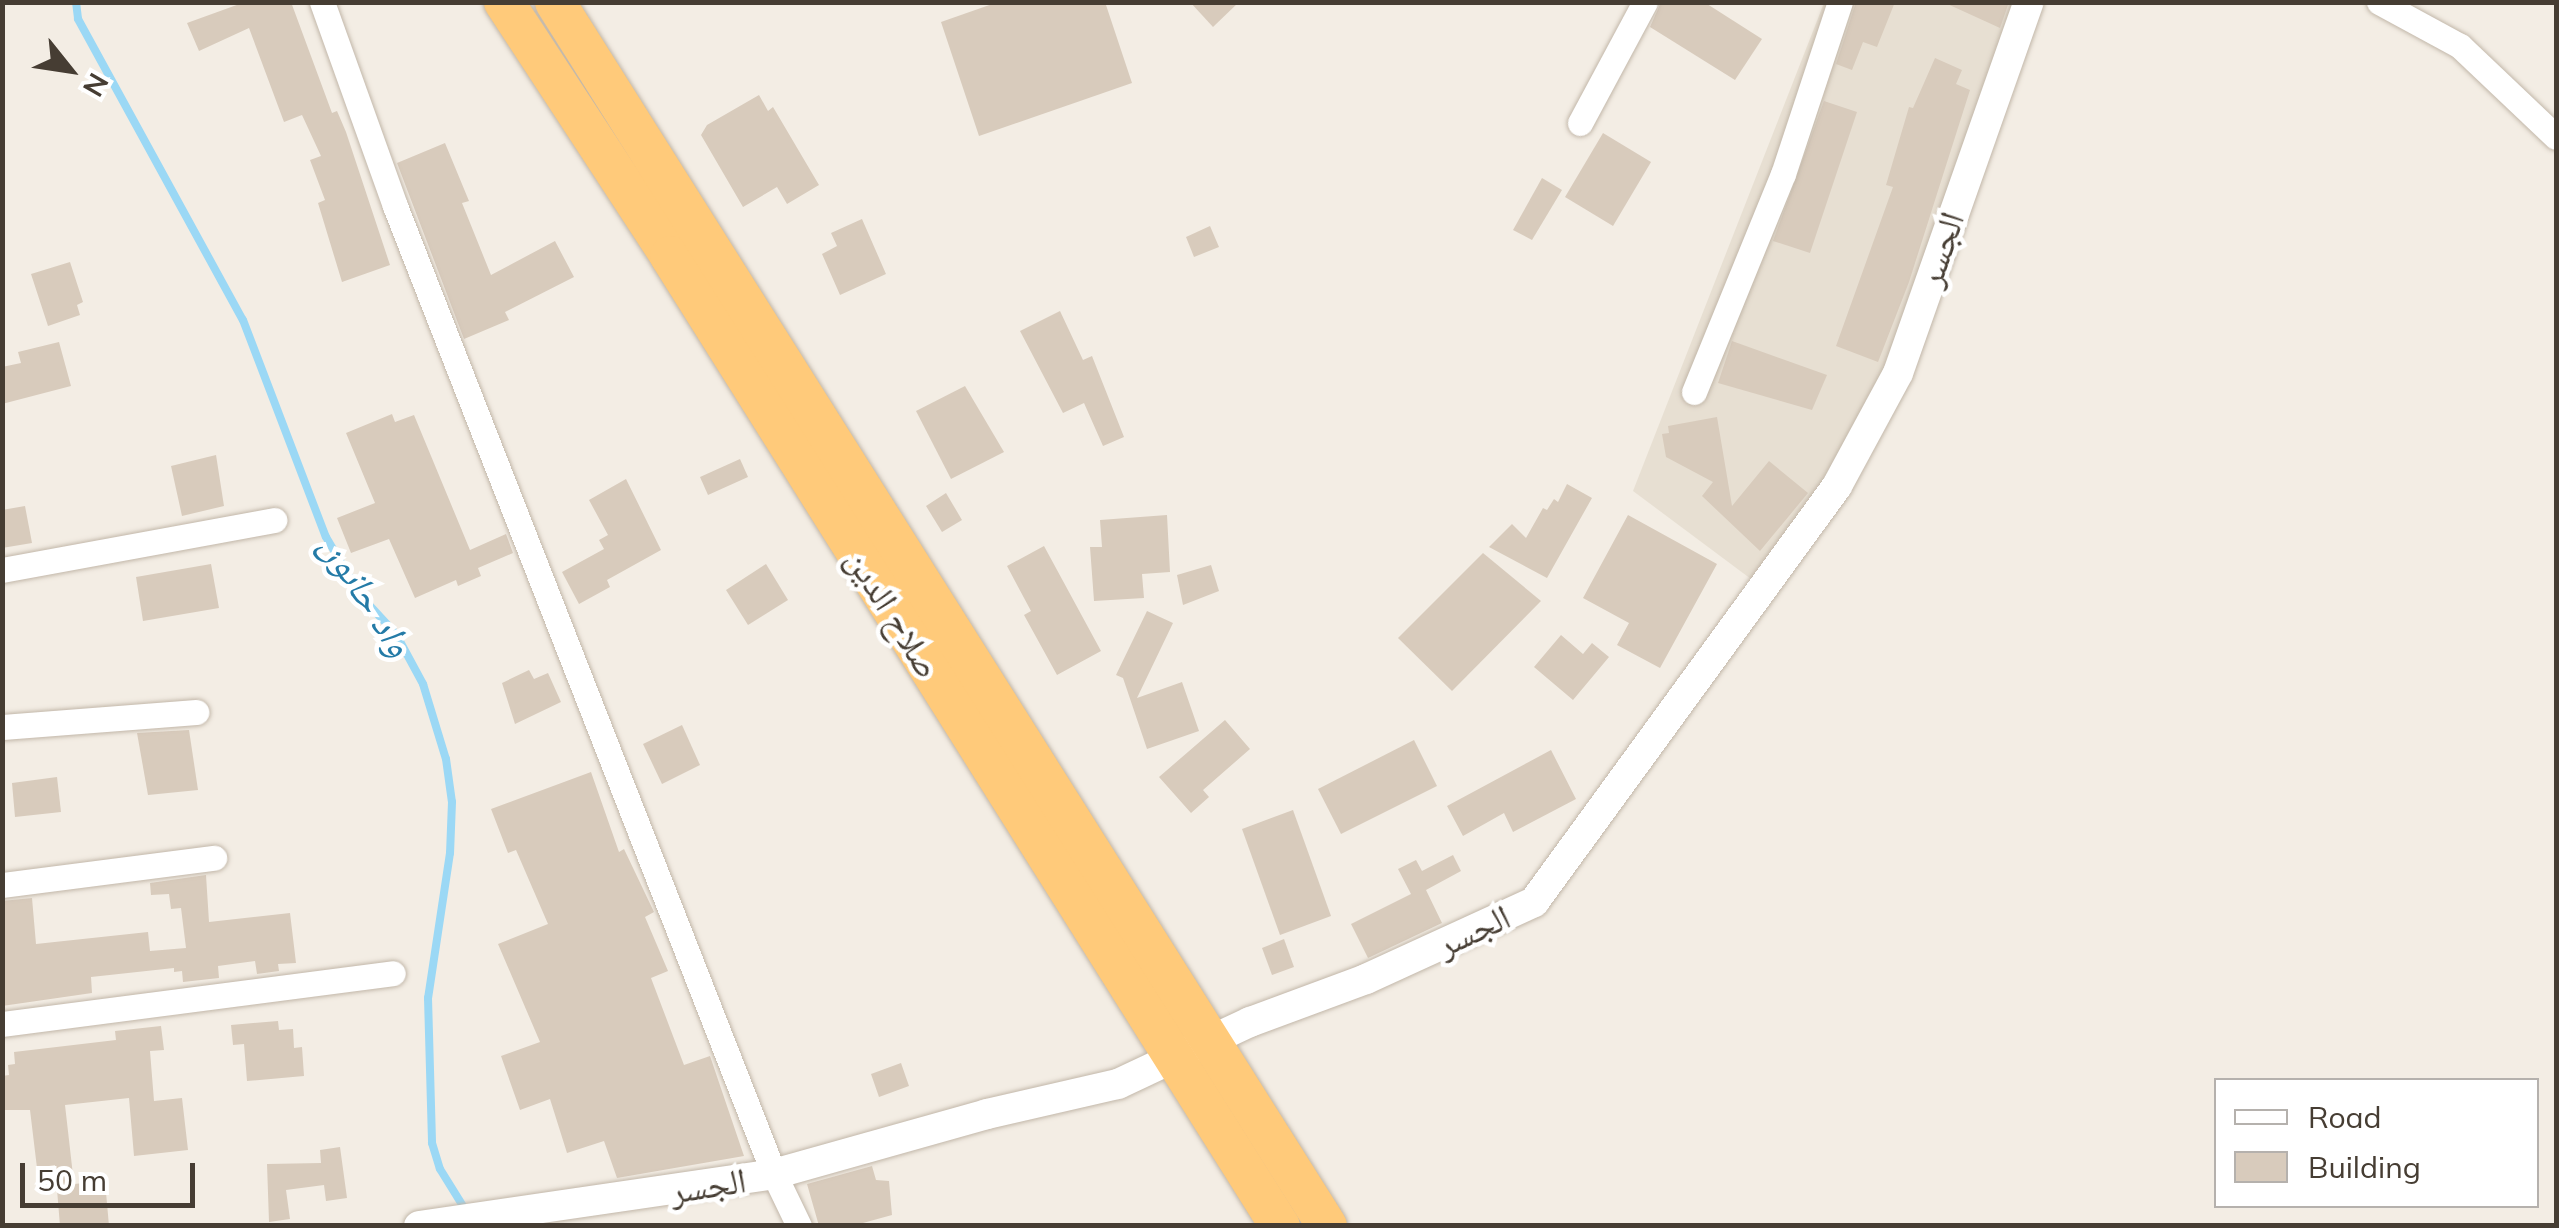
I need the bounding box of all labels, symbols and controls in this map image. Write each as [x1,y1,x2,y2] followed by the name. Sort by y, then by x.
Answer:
[20,20,120,120] north arrow
[76,67,117,103] text: N
[1908,206,1972,292] street label: الجسر
[311,525,423,665] water label: واد حانون
[838,540,950,686] street label: صلاح الدين
[1430,895,1516,965] street label: الجسر
[2214,1078,2539,1208] legend
[2308,1098,2382,1136] text: Road
[25,1143,200,1205] scale bar
[2308,1148,2421,1186] text: Building
[667,1158,749,1212] street label: الجسر
[37,1161,107,1199] text: 50 m

